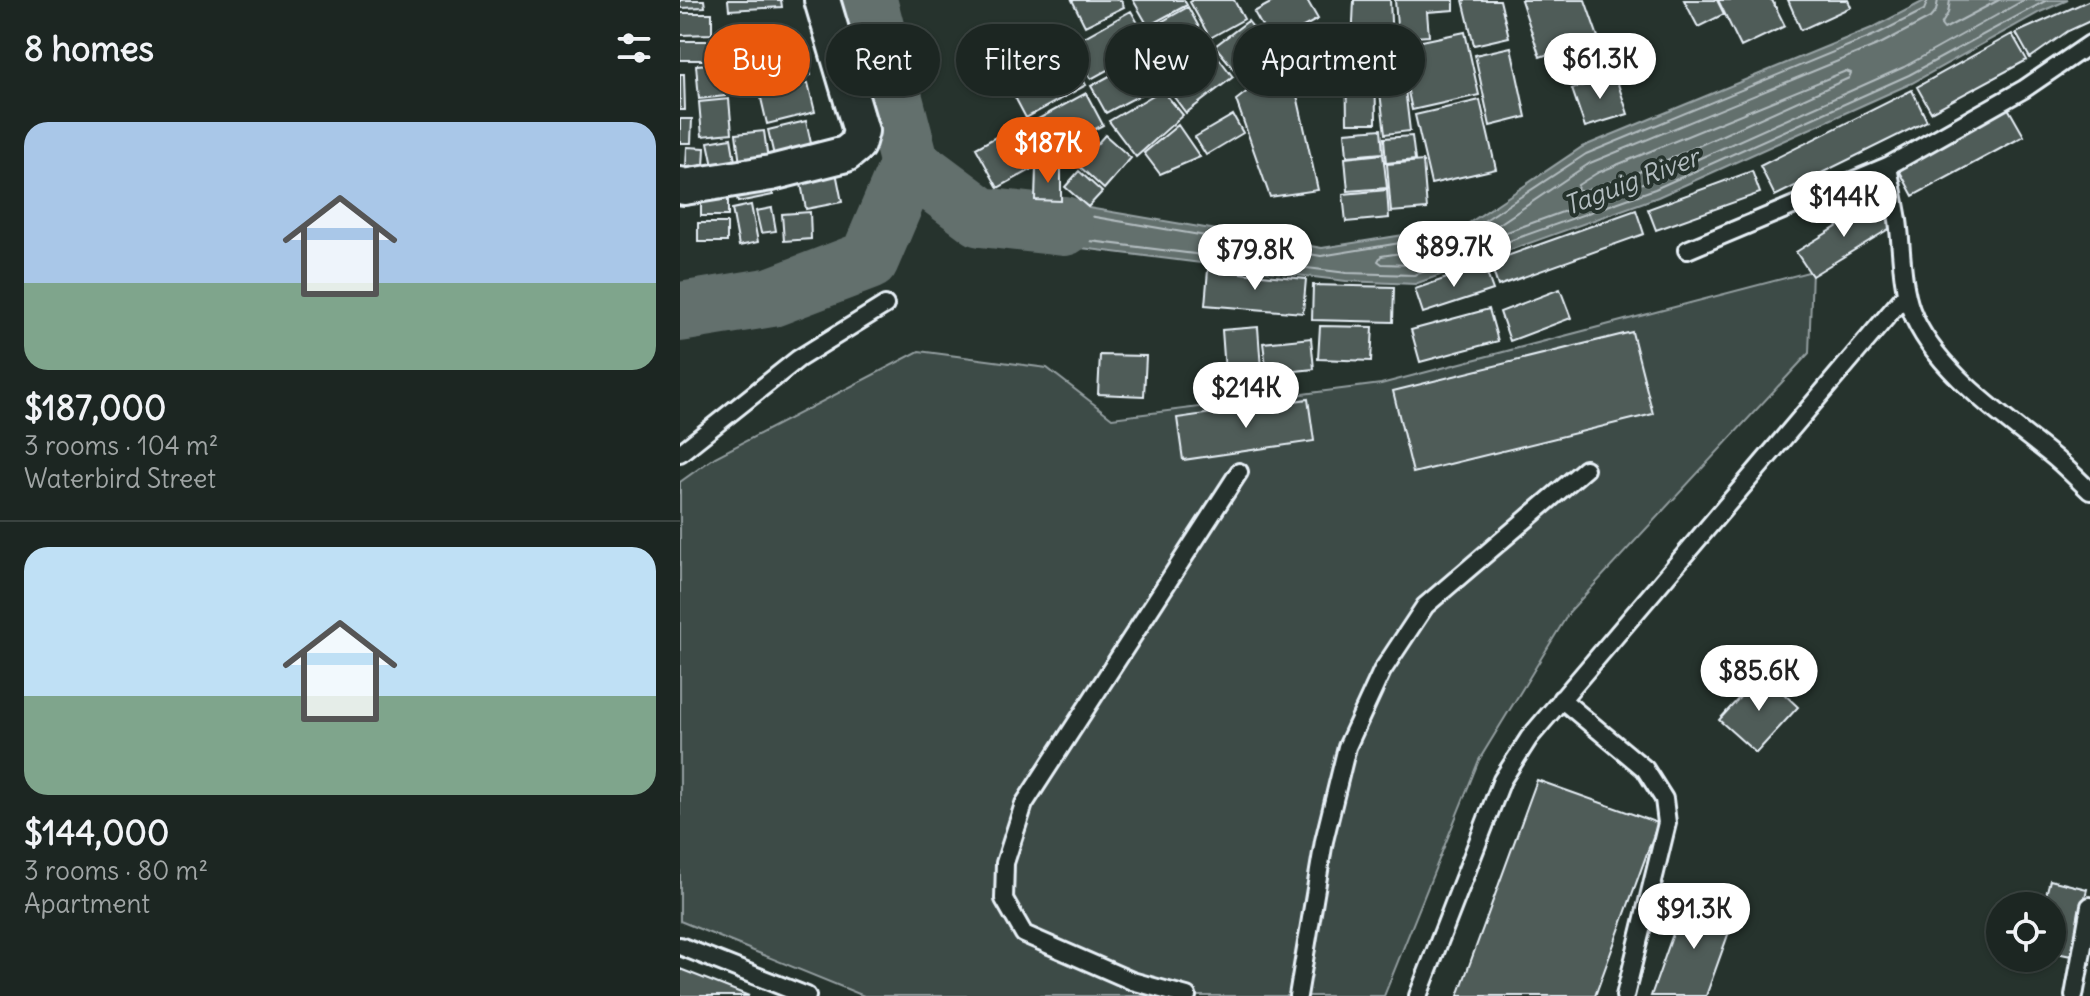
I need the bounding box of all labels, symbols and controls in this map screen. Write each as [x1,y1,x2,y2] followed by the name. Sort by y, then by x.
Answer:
[704,24,810,96] chip: Buy
[826,24,940,96] chip: Rent
[956,24,1089,96] chip: Filters
[1105,24,1217,96] chip: New
[1233,24,1425,96] chip: Apartment
[612,26,656,70] icon: filters
[24,27,154,70] text: 8 homes
[1535,33,1665,101] pin: $61.3K
[1562,42,1638,75] text: $61.3K
[992,117,1104,185] pin: $187K
[1014,126,1082,159] text: $187K
[1559,139,1707,222] water label: Taguig River
[1788,171,1900,239] pin: $144K
[268,174,412,318] icon: home
[1809,180,1879,213] text: $144K
[1389,221,1519,289] pin: $89.7K
[1190,224,1320,292] pin: $79.8K
[1415,230,1493,263] text: $89.7K
[1216,233,1294,266] text: $79.8K
[1190,362,1302,430] pin: $214K
[1211,371,1281,404] text: $214K
[24,386,166,429] text: $187,000
[24,429,219,462] text: 3 rooms · 104 m²
[24,462,216,495] text: Waterbird Street
[268,599,412,743] icon: home
[1694,645,1824,713] pin: $85.6K
[1719,654,1799,687] text: $85.6K
[24,811,169,854] text: $144,000
[24,854,208,887] text: 3 rooms · 80 m²
[1629,883,1759,951] pin: $91.3K
[24,887,150,920] text: Apartment
[1656,892,1732,925] text: $91.3K
[1986,892,2066,972] map controls
[1986,892,2066,972] button: locate

